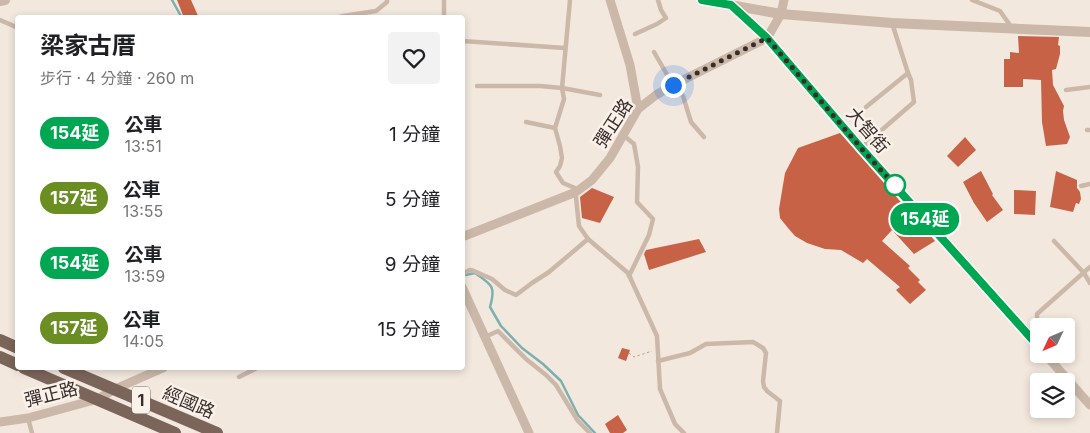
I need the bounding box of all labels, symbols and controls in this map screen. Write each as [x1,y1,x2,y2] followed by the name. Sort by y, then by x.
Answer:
[40,31,136,60] text: 梁家古厝
[388,32,440,84] button: heart
[40,68,194,88] text: 步行 · 4 分鐘 · 260 m
[661,73,686,98] your location
[589,95,637,151] street label: 彈正路
[842,103,894,157] street label: 大智街
[124,113,162,136] text: 公車
[50,122,99,143] text: 154延
[389,123,440,146] text: 1 分鐘
[124,136,162,156] text: 13:51
[884,174,906,196] unlabelled marker
[123,178,161,201] text: 公車
[50,187,98,208] text: 157延
[385,188,440,211] text: 5 分鐘
[123,201,163,221] text: 13:55
[890,203,960,235] line badge: 154延
[900,208,950,229] text: 154延
[124,243,162,266] text: 公車
[50,252,99,273] text: 154延
[385,253,440,276] text: 9 分鐘
[124,266,165,286] text: 13:59
[123,308,161,331] text: 公車
[50,317,98,338] text: 157延
[377,318,440,341] text: 15 分鐘
[1030,318,1075,362] north arrow
[1030,318,1075,418] map controls
[123,331,164,351] text: 14:05
[1030,373,1075,418] button: layers
[22,377,80,411] street label: 彈正路
[160,382,218,422] street label: 經國路
[132,386,150,414] road number: 1

